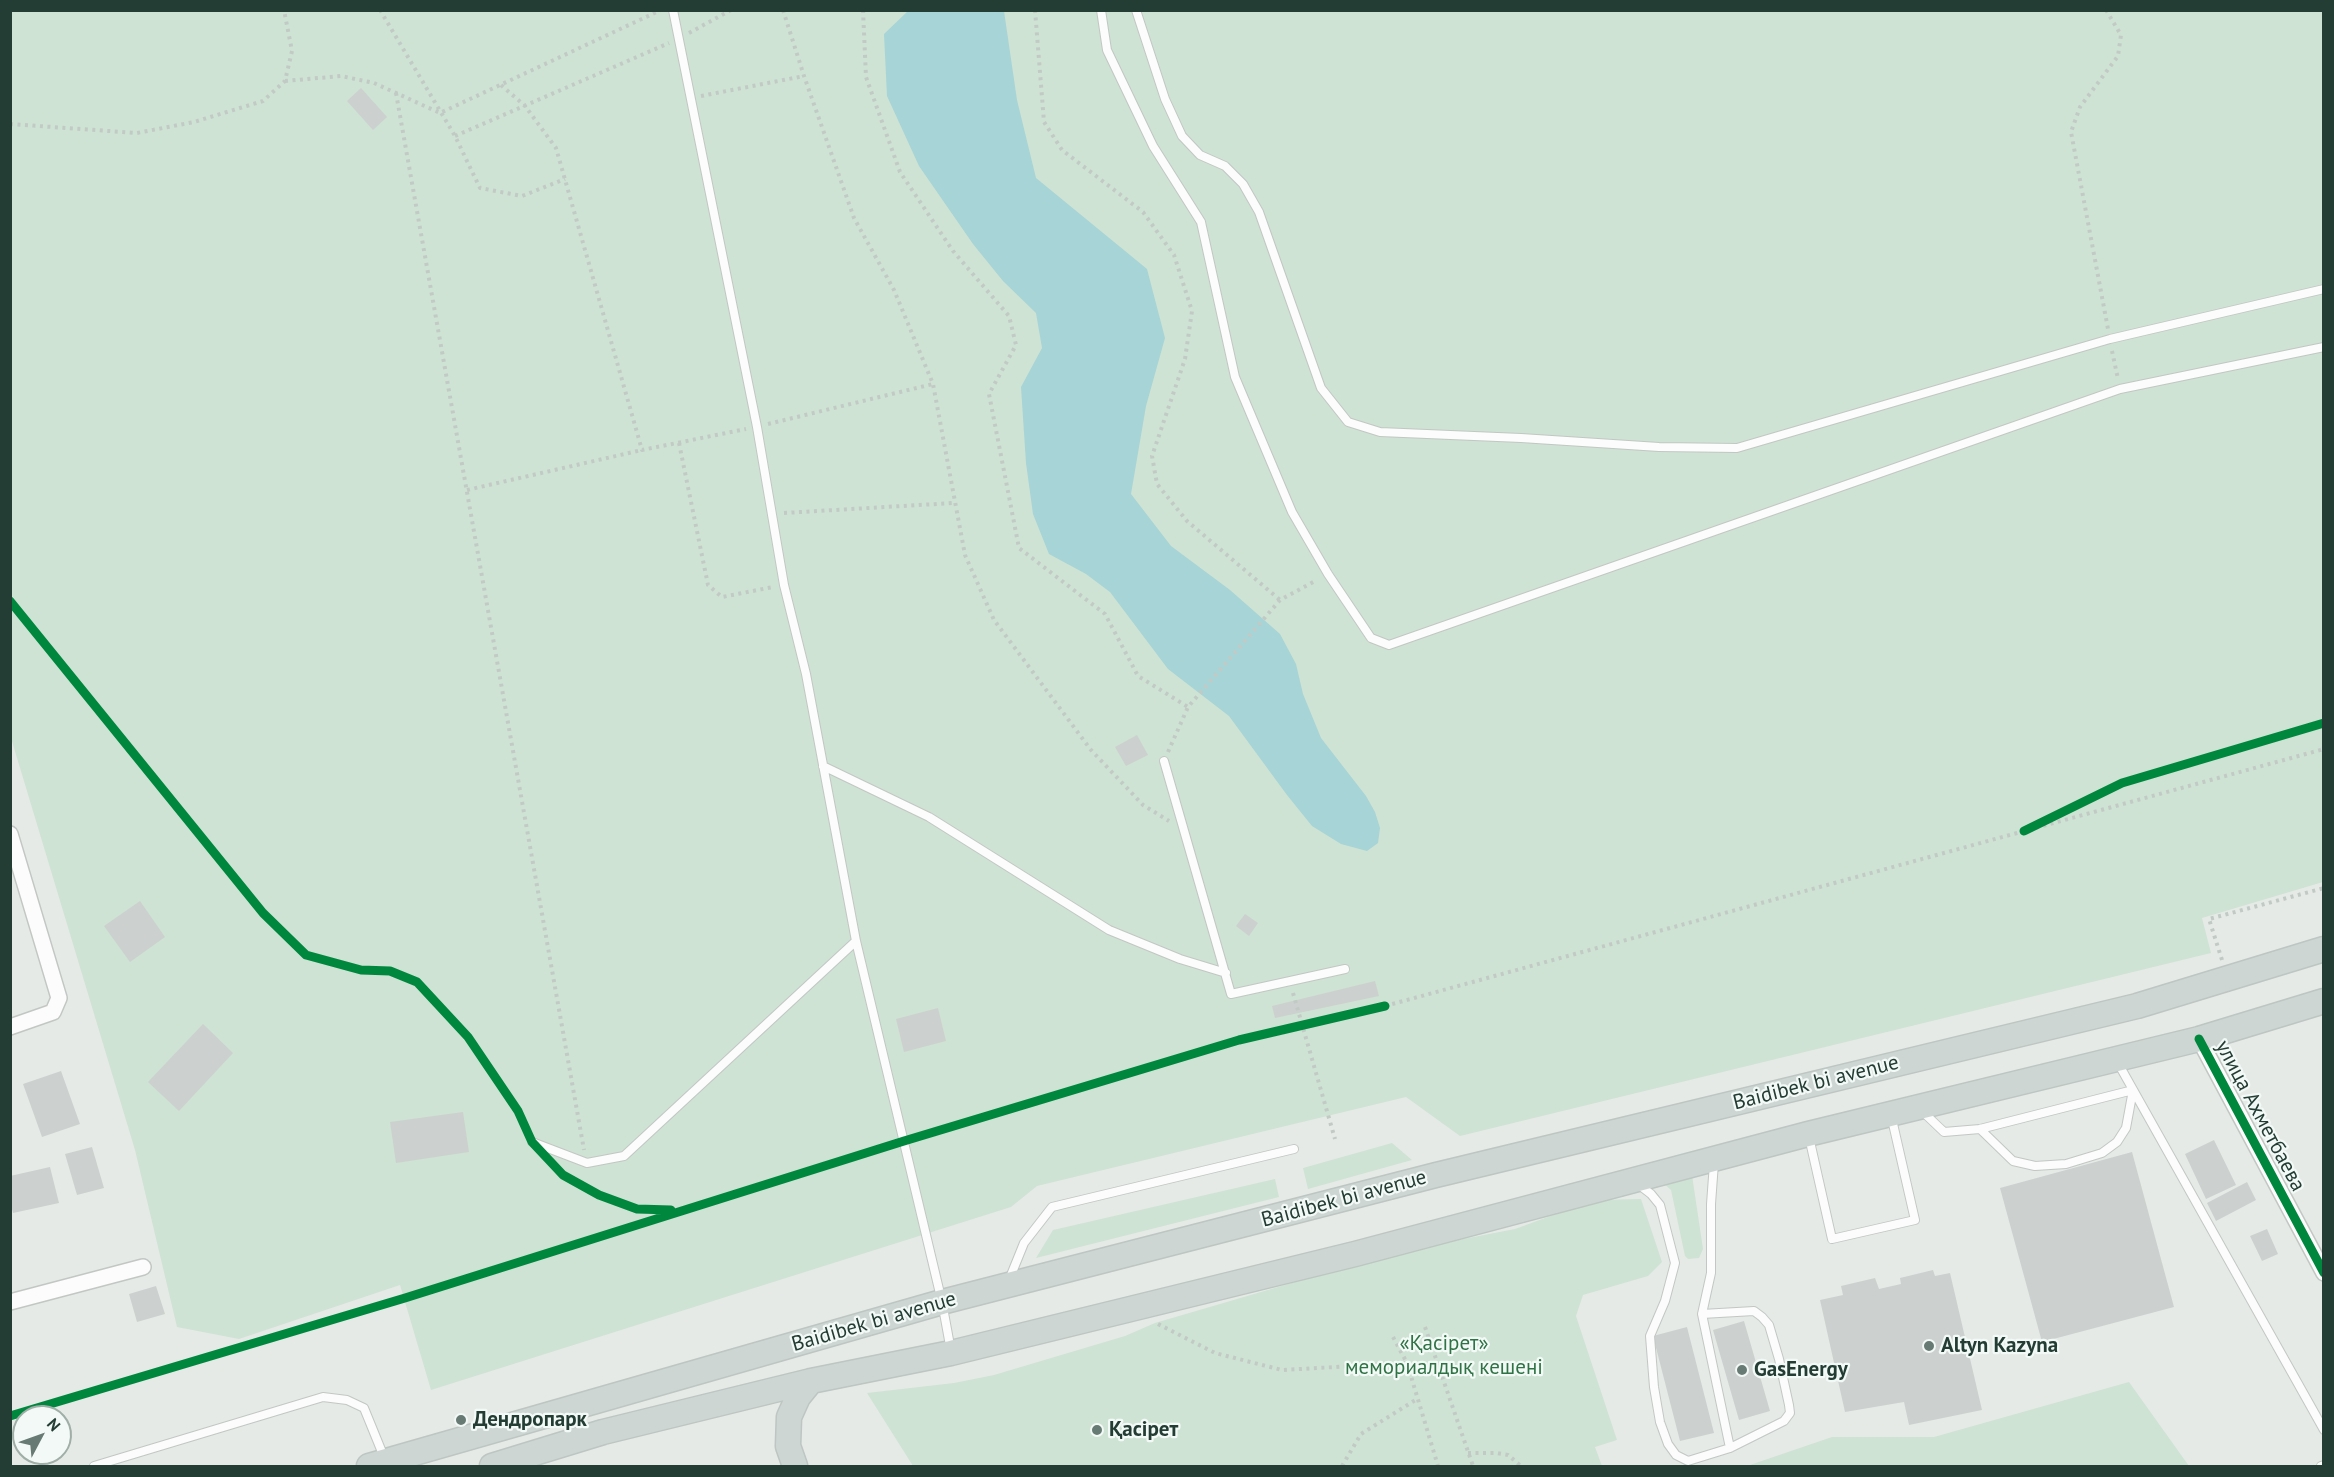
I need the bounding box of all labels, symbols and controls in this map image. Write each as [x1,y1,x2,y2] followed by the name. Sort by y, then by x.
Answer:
[2210,1036,2310,1196] street label: улица Ахметбаева
[1731,1050,1901,1116] street label: Baidibek bi avenue
[1259,1165,1429,1233] street label: Baidibek bi avenue
[789,1286,959,1358] street label: Baidibek bi avenue
[1345,1331,1543,1381] park label: «Қасірет» мемориалдық кешені
[1941,1333,2058,1359] place label: Altyn Kazyna
[1922,1339,1936,1353] marker: Altyn Kazyna
[1754,1357,1848,1383] place label: GasEnergy
[1735,1363,1749,1377] marker: GasEnergy
[12,1405,72,1465] north arrow
[473,1407,587,1433] place label: Дендропарк
[454,1413,468,1427] marker: Дендропарк
[43,1414,65,1435] text: N
[1109,1417,1178,1443] place label: Қасірет
[1090,1423,1104,1437] marker: Қасірет

